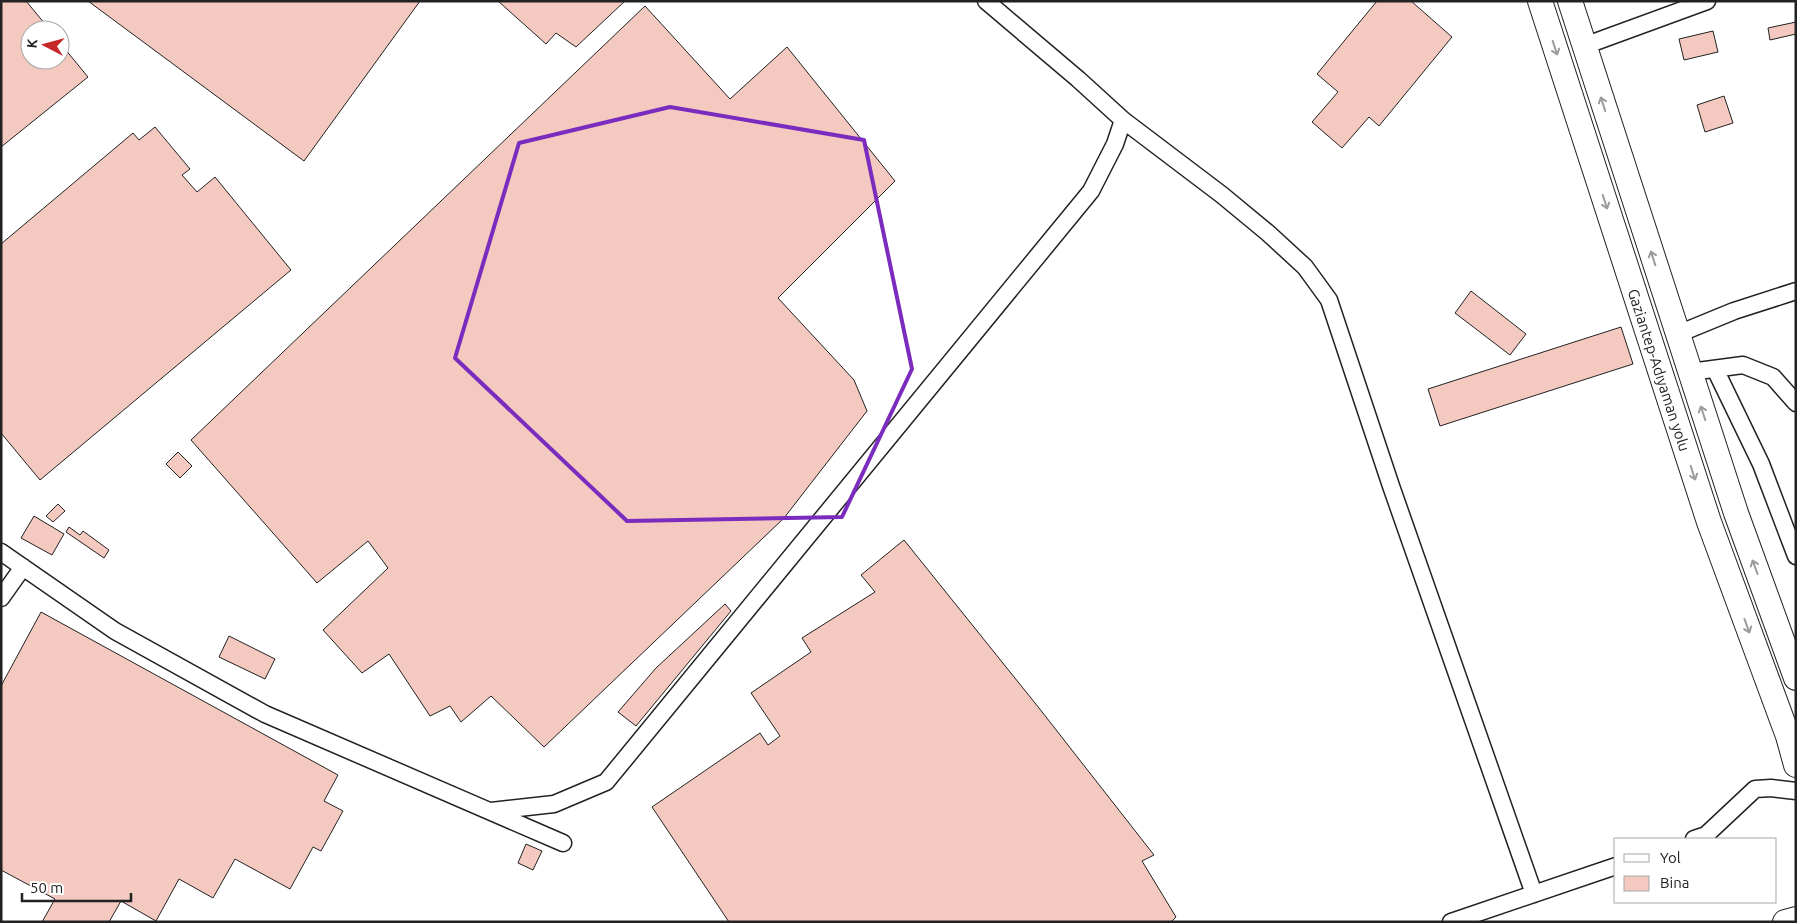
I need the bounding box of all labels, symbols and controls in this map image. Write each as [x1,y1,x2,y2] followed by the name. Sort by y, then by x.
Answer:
[20,20,70,70] north arrow
[24,37,41,49] text: K
[1550,39,1560,55] one-way arrow
[1598,96,1607,112] one-way arrow
[1601,194,1610,209] one-way arrow
[1648,251,1657,267] one-way arrow
[1625,287,1693,453] street label: Gaziantep-Adıyaman yolu
[1698,405,1708,421] one-way arrow
[1689,465,1698,480] one-way arrow
[1750,560,1759,575] one-way arrow
[1743,618,1753,633] one-way arrow
[1614,838,1777,903] legend
[1660,849,1681,866] text: Yol
[22,870,131,902] scale bar
[1660,874,1689,891] text: Bina
[30,879,63,896] text: 50 m

